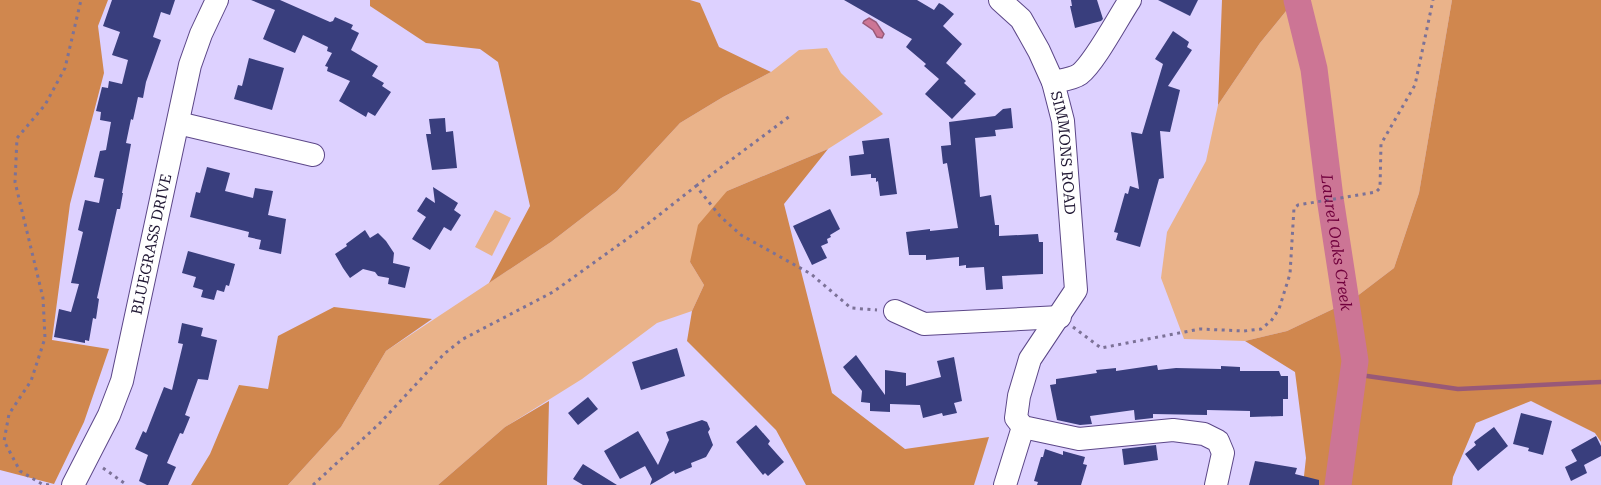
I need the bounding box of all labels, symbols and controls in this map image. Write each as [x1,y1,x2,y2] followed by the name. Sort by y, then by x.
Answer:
[1047,89,1079,215] street label: SIMMONS ROAD
[128,172,175,316] street label: BLUEGRASS DRIVE
[1317,172,1357,313] water label: Laurel Oaks Creek

